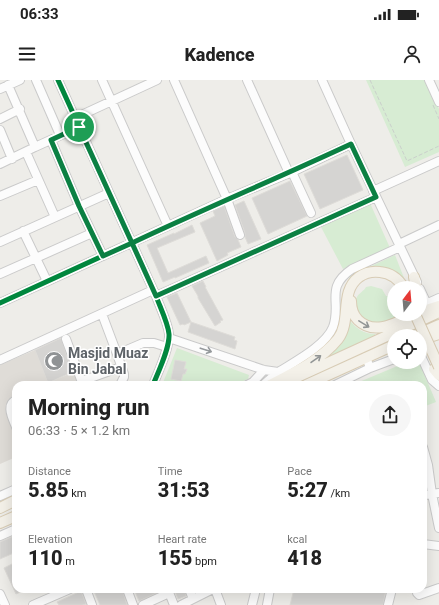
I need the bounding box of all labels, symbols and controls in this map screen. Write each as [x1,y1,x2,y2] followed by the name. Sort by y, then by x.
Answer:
[20,5,59,23] text: 06:33
[16,43,38,65] icon: menu
[401,43,423,65] icon: person
[184,44,255,65] text: Kadence
[62,110,96,144] pin
[68,116,90,138] icon: arrive
[387,281,427,321] north arrow
[387,281,427,369] map controls
[358,321,370,329] one-way arrow
[387,329,427,369] button: locate
[68,345,148,377] place label: Masjid Muaz Bin Jabal
[200,347,212,355] one-way arrow
[43,350,65,372] mosque icon: Masjid Muaz Bin Jabal
[310,355,321,363] one-way arrow
[369,394,411,436] button: share
[28,395,150,420] text: Morning run
[28,423,130,438] text: 06:33 · 5 × 1.2 km
[28,465,71,478] text: Distance
[158,465,182,478] text: Time
[287,465,312,478] text: Pace
[28,478,69,502] text: 5.85
[158,478,210,502] text: 31:53
[287,478,328,502] text: 5:27
[69,487,86,500] text: km
[328,487,350,500] text: /km
[28,533,73,546] text: Elevation
[158,533,207,546] text: Heart rate
[287,533,307,546] text: kcal
[28,546,63,570] text: 110
[158,546,192,570] text: 155
[287,546,322,570] text: 418
[63,555,75,568] text: m
[192,555,217,568] text: bpm

